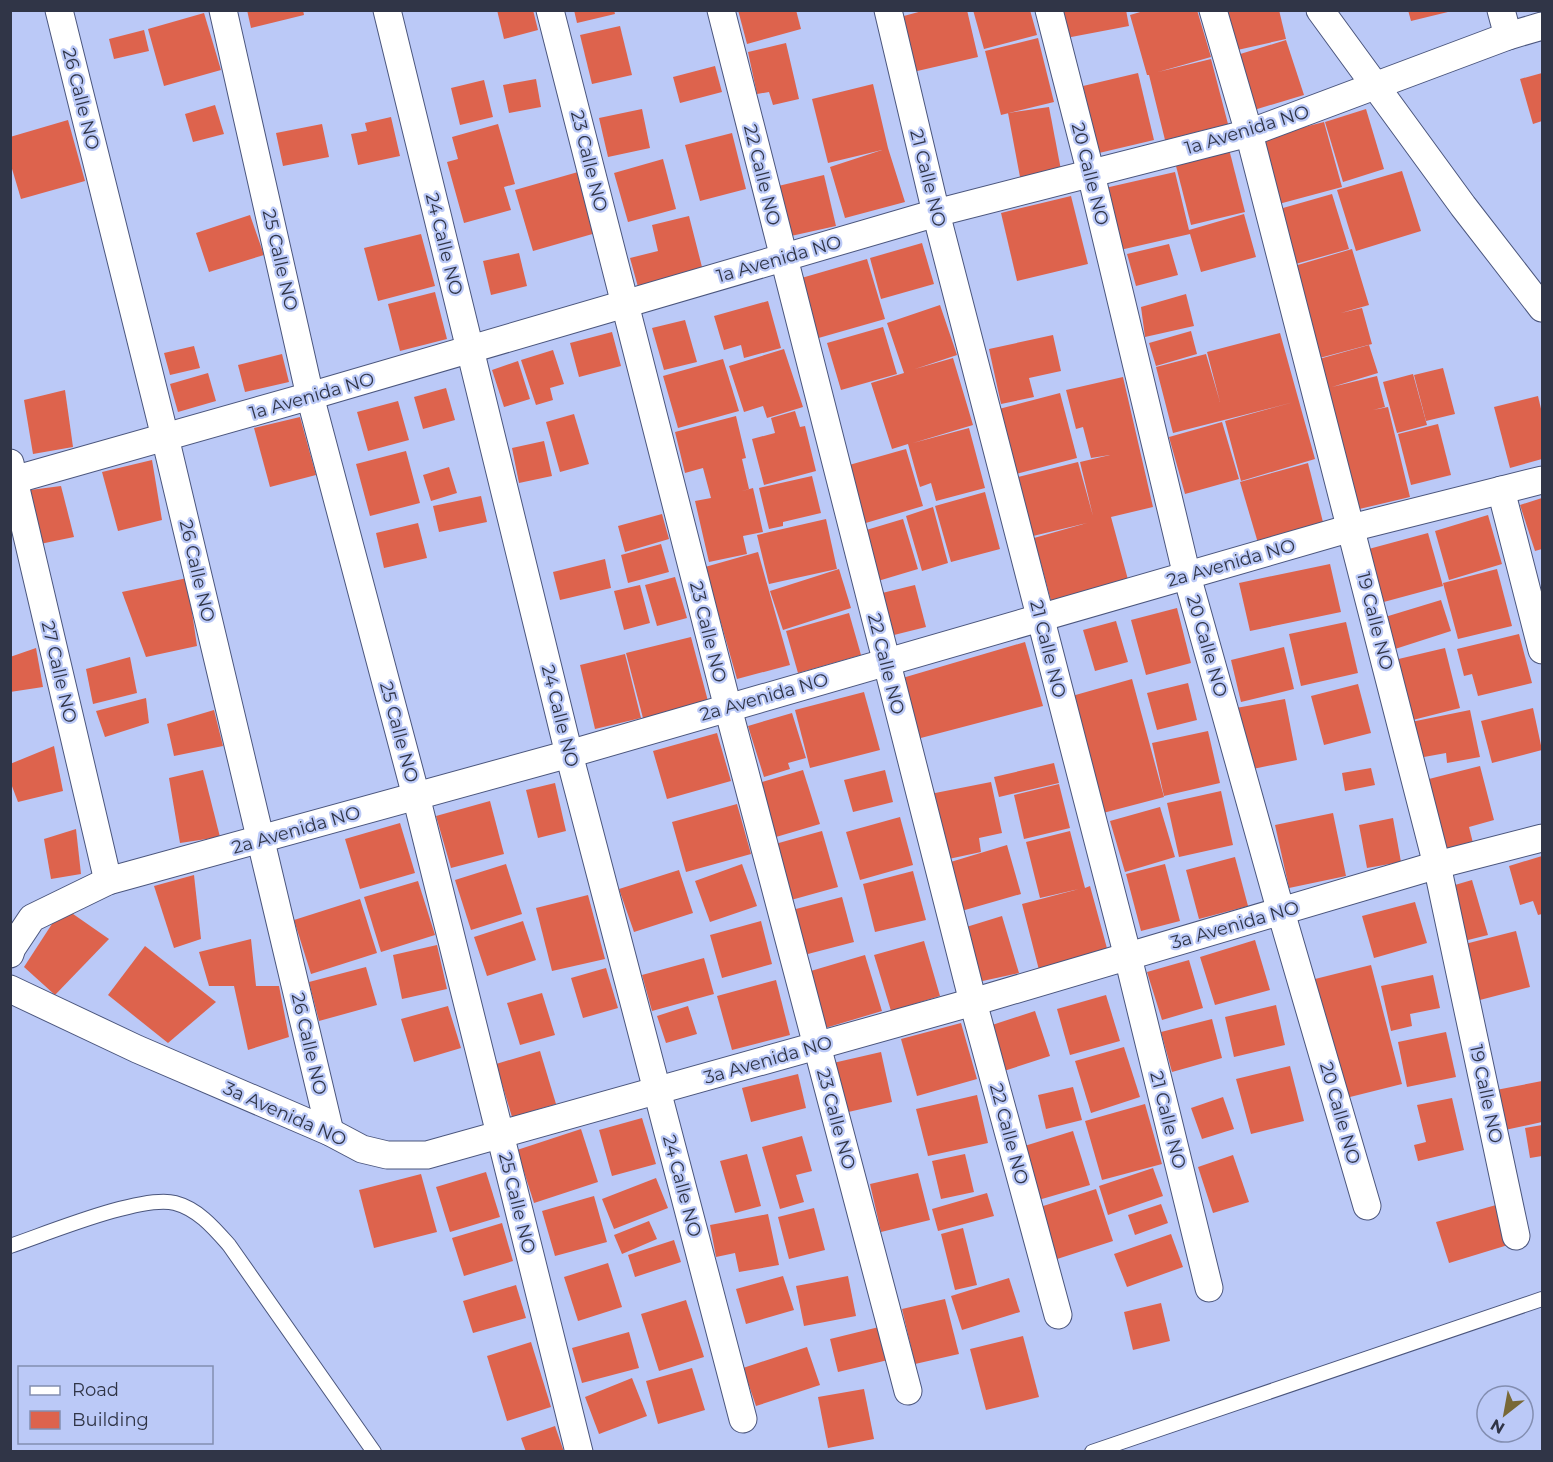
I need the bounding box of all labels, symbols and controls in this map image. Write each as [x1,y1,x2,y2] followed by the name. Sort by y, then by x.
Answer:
[58,46,104,152] street label: 26 Calle NO
[1182,101,1312,159] street label: 1a Avenida NO
[566,108,612,214] street label: 23 Calle NO
[1067,120,1113,228] street label: 20 Calle NO
[739,122,785,228] street label: 22 Calle NO
[905,127,951,229] street label: 21 Calle NO
[421,191,467,297] street label: 24 Calle NO
[258,207,302,313] street label: 25 Calle NO
[714,231,844,287] street label: 1a Avenida NO
[247,368,377,424] street label: 1a Avenida NO
[175,518,219,624] street label: 26 Calle NO
[1164,534,1298,592] street label: 2a Avenida NO
[1352,570,1398,672] street label: 19 Calle NO
[685,579,731,685] street label: 23 Calle NO
[1182,592,1232,700] street label: 20 Calle NO
[1025,598,1071,700] street label: 21 Calle NO
[863,611,909,717] street label: 22 Calle NO
[37,619,81,725] street label: 27 Calle NO
[537,663,583,769] street label: 24 Calle NO
[697,668,831,726] street label: 2a Avenida NO
[375,679,423,785] street label: 25 Calle NO
[229,801,363,859] street label: 2a Avenida NO
[1168,896,1302,954] street label: 3a Avenida NO
[287,991,331,1097] street label: 26 Calle NO
[701,1031,835,1089] street label: 3a Avenida NO
[1465,1043,1507,1145] street label: 19 Calle NO
[1315,1059,1365,1167] street label: 20 Calle NO
[812,1066,860,1172] street label: 23 Calle NO
[1145,1069,1191,1171] street label: 21 Calle NO
[220,1077,350,1151] street label: 3a Avenida NO
[985,1081,1033,1187] street label: 22 Calle NO
[658,1133,706,1239] street label: 24 Calle NO
[494,1150,540,1256] street label: 25 Calle NO
[18,1366,213,1444] legend
[72,1379,119,1401] text: Road
[1475,1384,1535,1444] north arrow
[72,1409,149,1431] text: Building
[1487,1415,1508,1438] text: N

